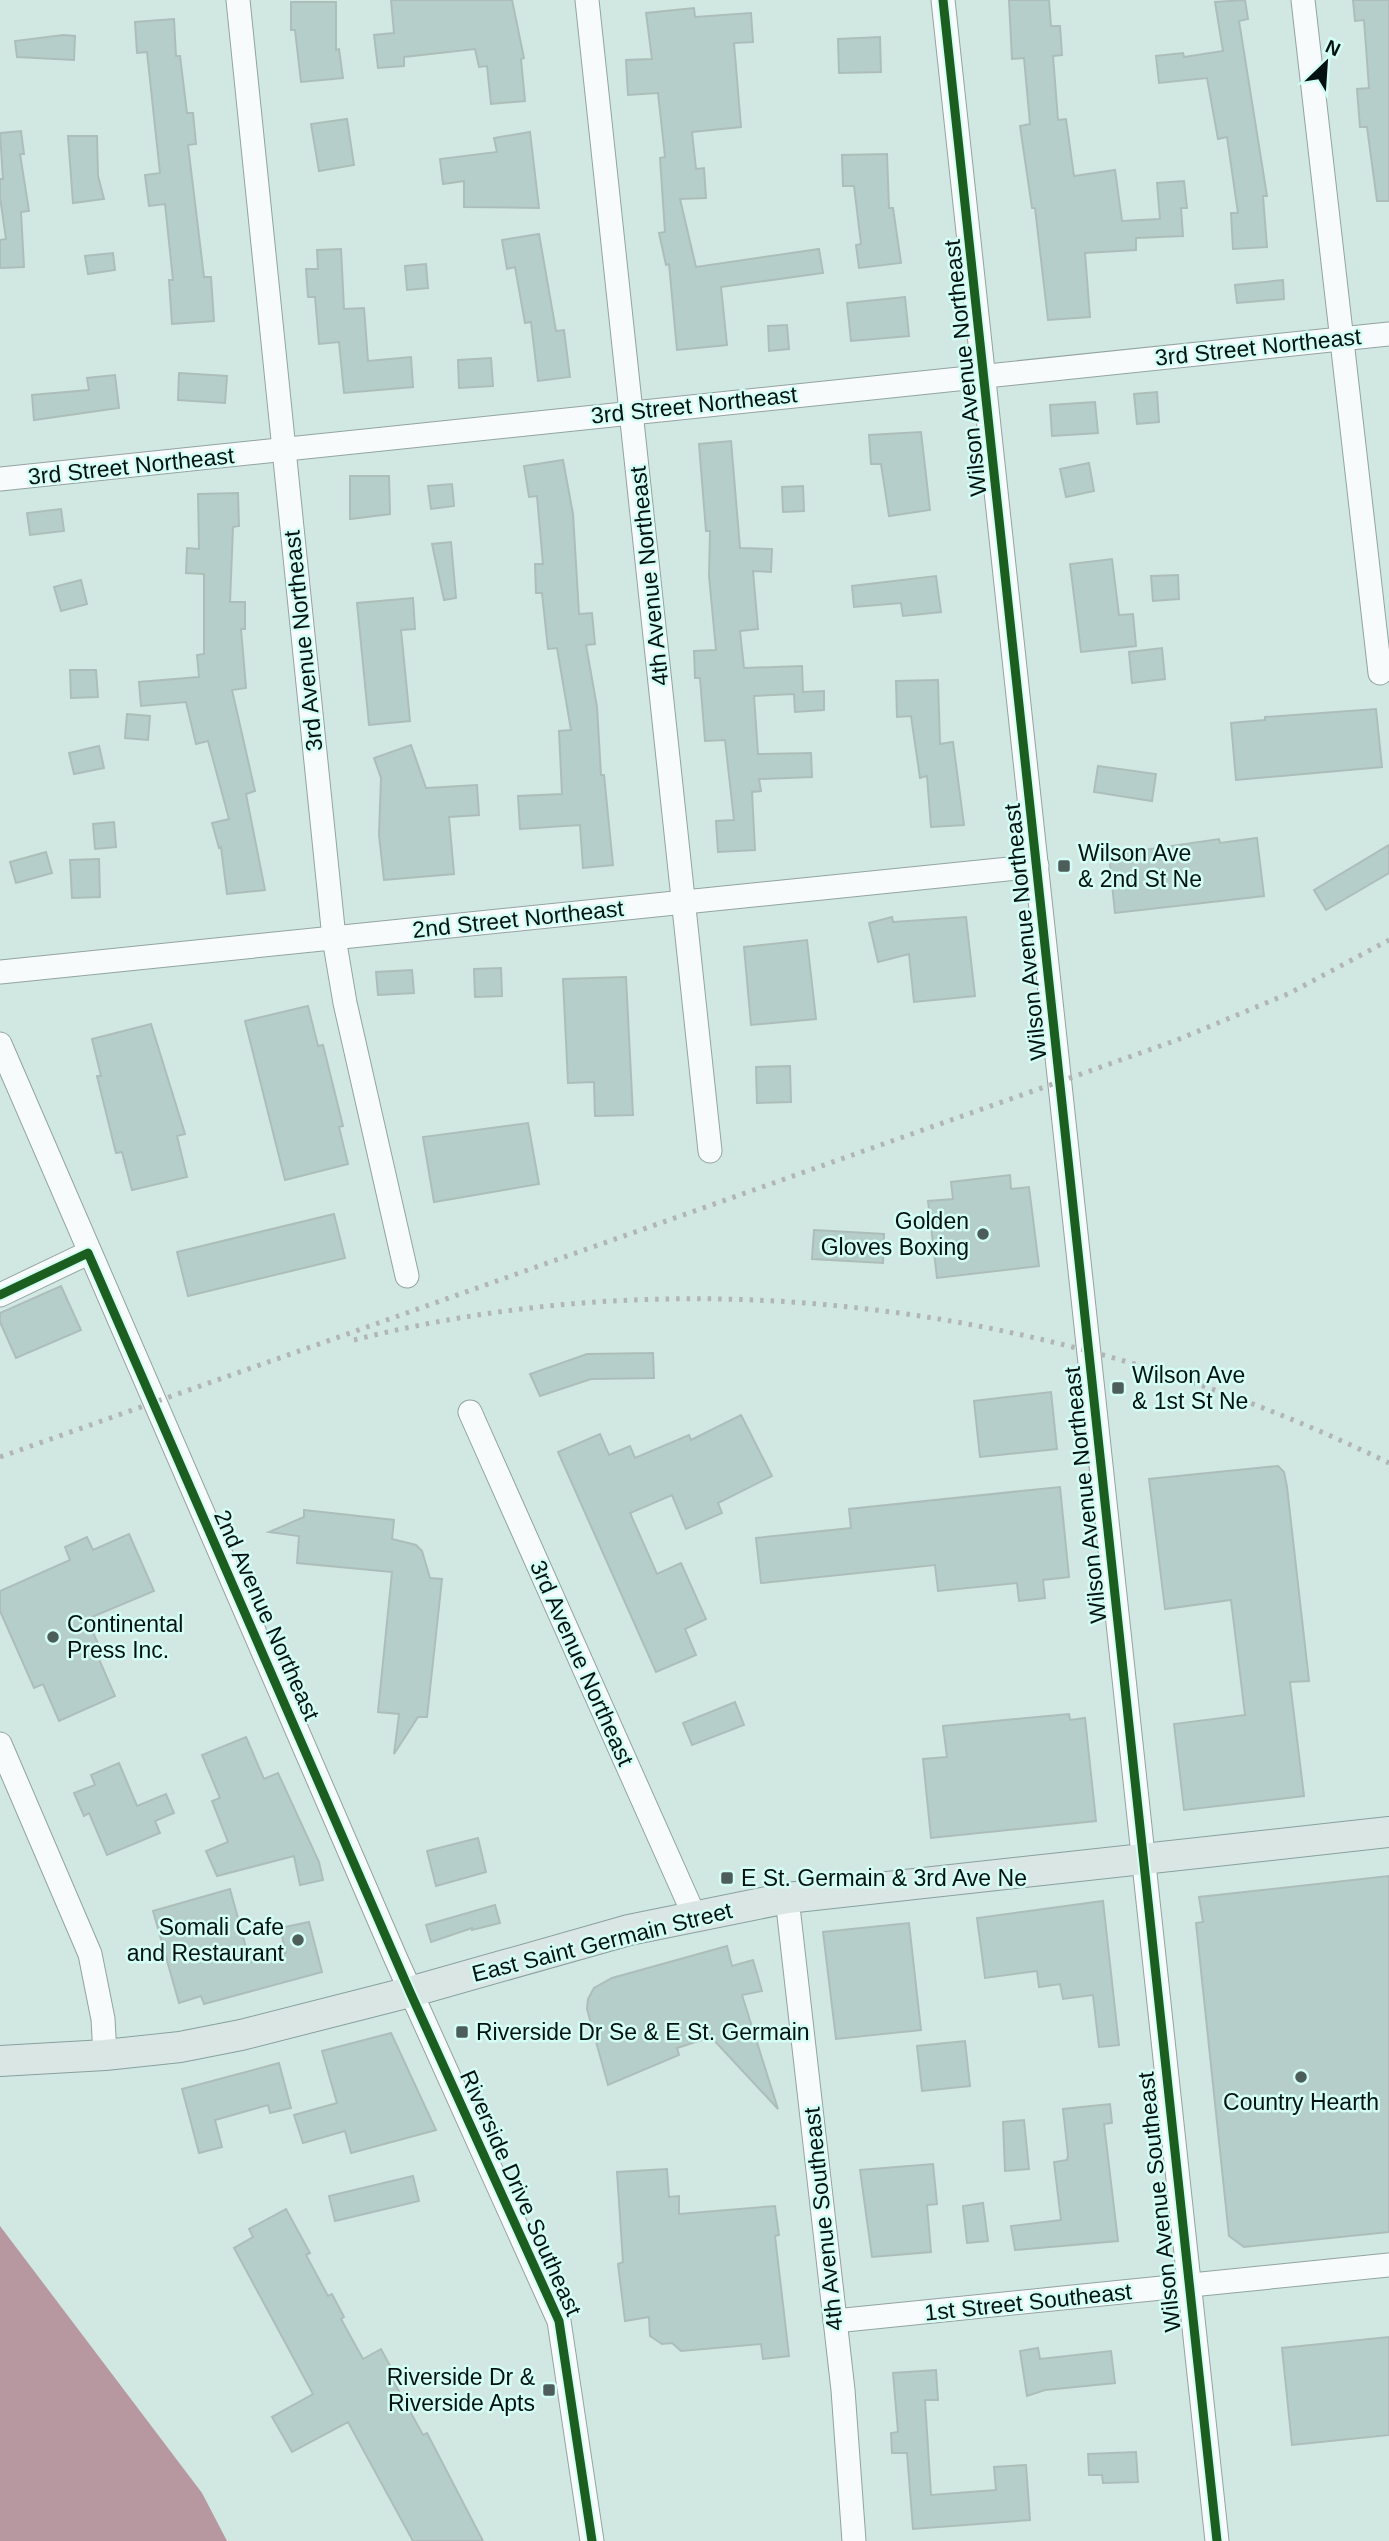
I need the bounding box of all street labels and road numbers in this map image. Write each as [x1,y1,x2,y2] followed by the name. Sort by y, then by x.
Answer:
[939,238,991,498] street label: Wilson Avenue Northeast
[1154,323,1363,371] street label: 3rd Street Northeast
[590,381,799,429] street label: 3rd Street Northeast
[27,442,236,490] street label: 3rd Street Northeast
[624,464,673,687] street label: 4th Avenue Northeast
[278,529,328,753] street label: 3rd Avenue Northeast
[999,802,1051,1062] street label: Wilson Avenue Northeast
[411,895,626,943] street label: 2nd Street Northeast
[1059,1365,1111,1625] street label: Wilson Avenue Northeast
[209,1506,325,1725] street label: 2nd Avenue Northeast
[525,1556,639,1770] street label: 3rd Avenue Northeast
[469,1897,735,1987] street label: East Saint Germain Street
[455,2066,587,2320] street label: Riverside Drive Southeast
[1132,2070,1186,2333] street label: Wilson Avenue Southeast
[798,2105,848,2332] street label: 4th Avenue Southeast
[923,2278,1134,2326] street label: 1st Street Southeast

